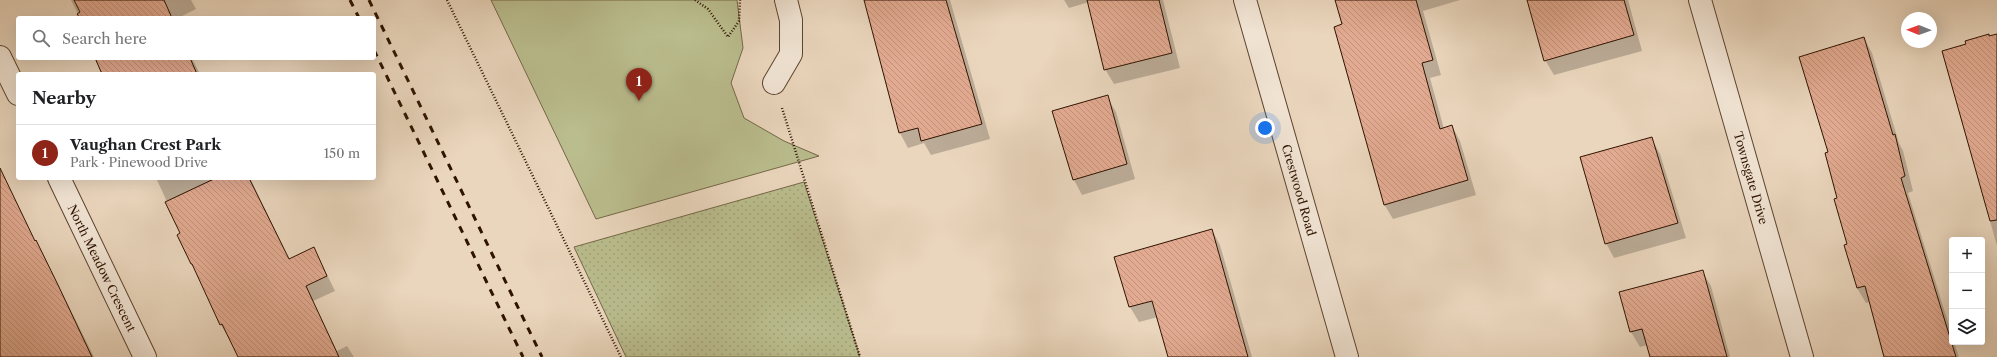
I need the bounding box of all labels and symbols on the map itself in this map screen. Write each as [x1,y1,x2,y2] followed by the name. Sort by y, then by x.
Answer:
[1901,12,1937,48] north arrow
[626,68,652,101] pin: 1
[1255,118,1275,138] your location
[1731,130,1771,226] street label: Townsgate Drive
[1279,142,1319,238] street label: Crestwood Road
[65,202,140,335] street label: North Meadow Crescent

